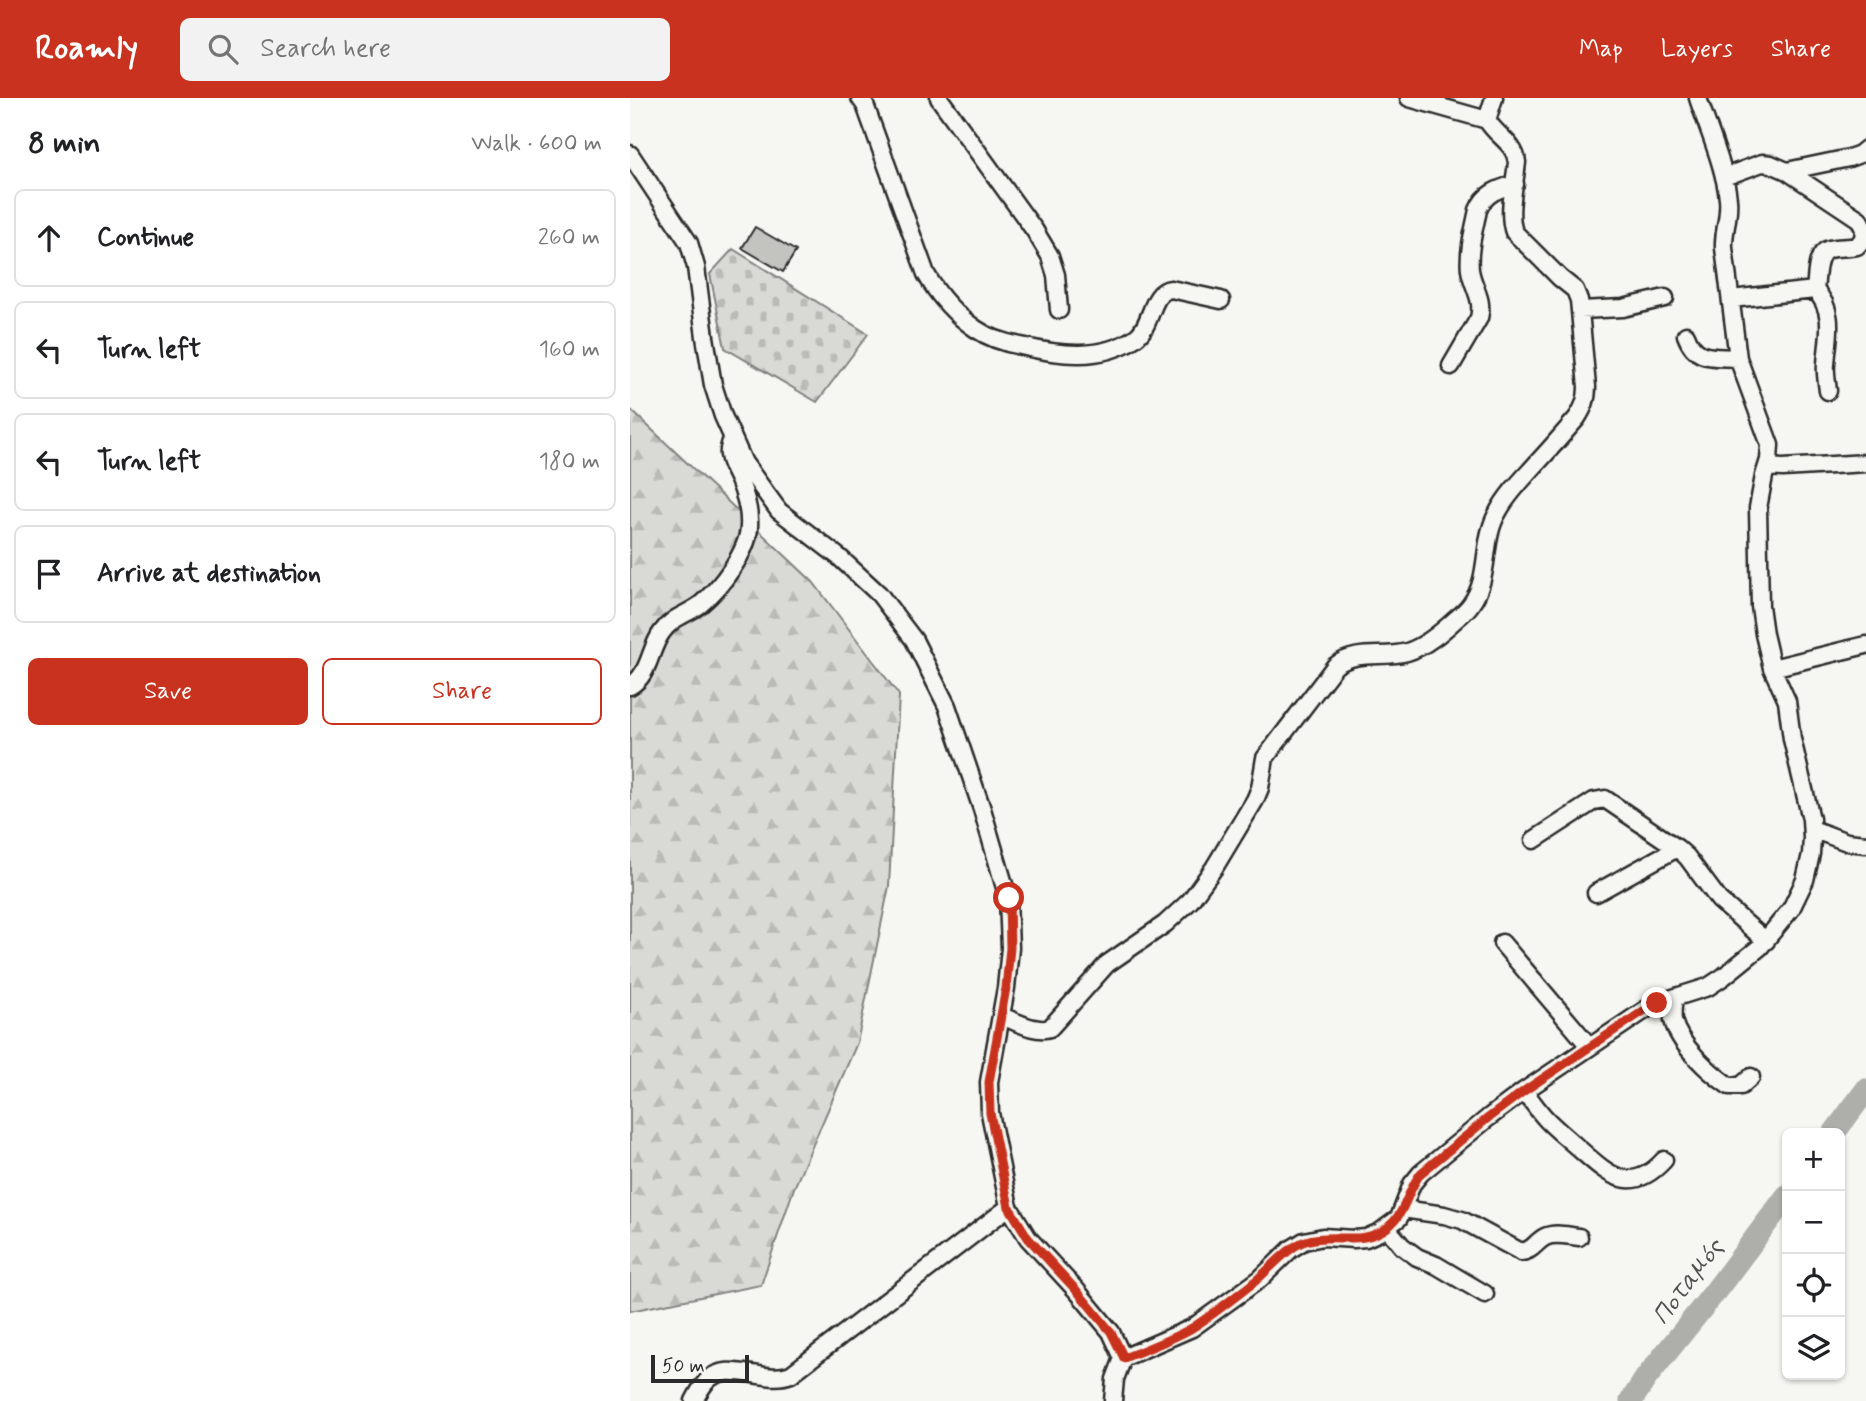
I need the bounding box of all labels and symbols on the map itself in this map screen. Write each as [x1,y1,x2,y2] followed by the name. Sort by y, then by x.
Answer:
[993,882,1024,913] route start
[1641,987,1672,1018] route end
[1645,1231,1733,1332] water label: Ποταμός
[651,1352,749,1384] scale bar

